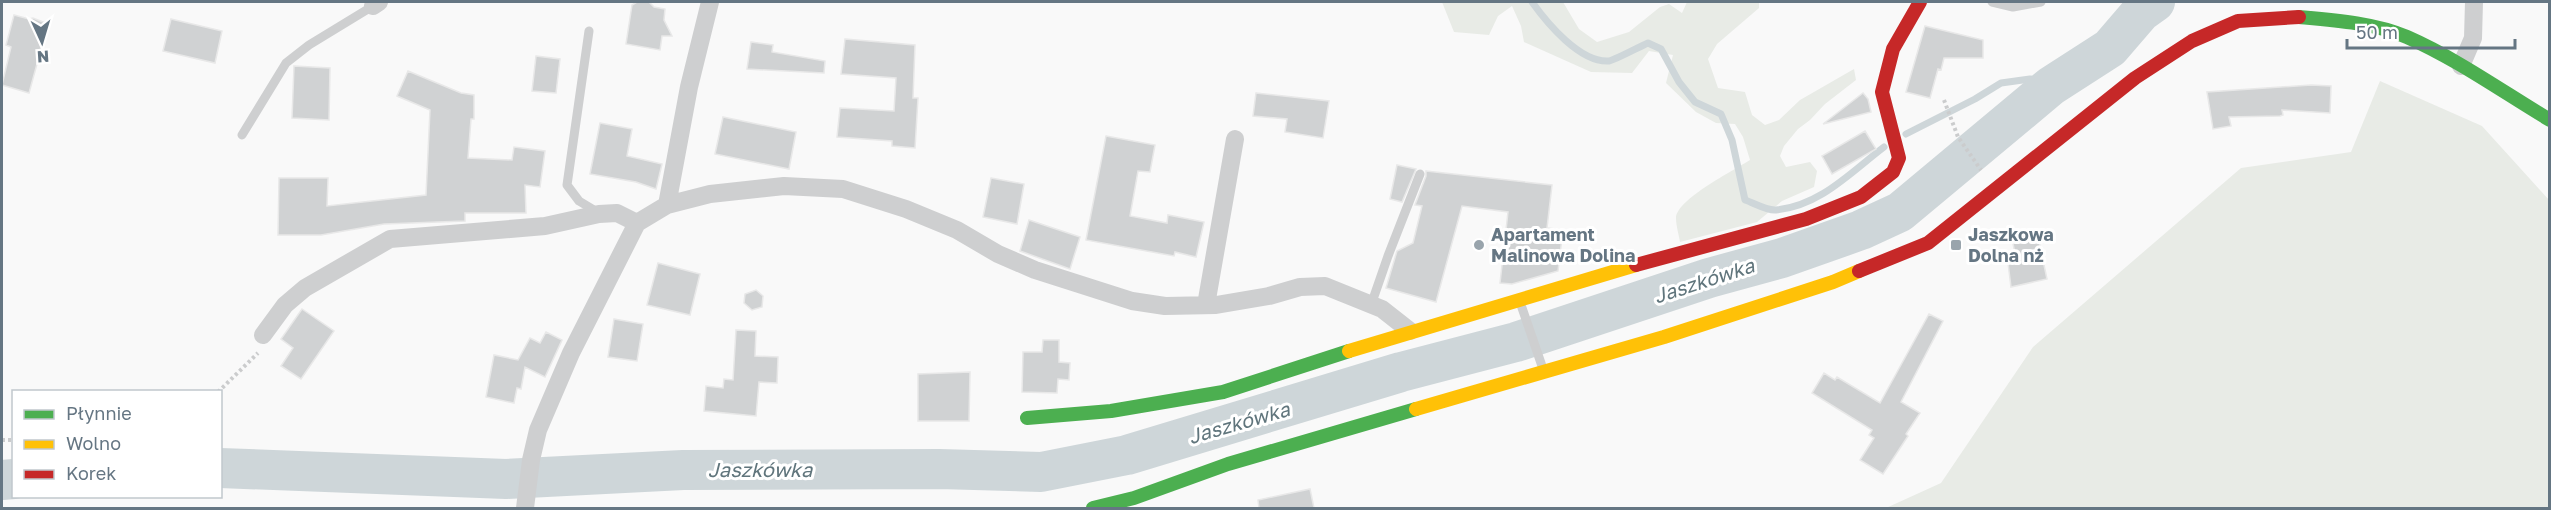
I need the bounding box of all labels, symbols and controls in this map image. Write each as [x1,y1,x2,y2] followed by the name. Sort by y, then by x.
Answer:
[12,12,72,72] north arrow
[2347,12,2515,50] scale bar
[2356,21,2398,43] text: 50 m
[36,47,50,67] text: N
[1491,223,1635,266] place label: Apartament Malinowa Dolina
[1968,223,2054,266] place label: Jaszkowa Dolna nż
[1472,238,1486,252] marker: Apartament Malinowa Dolina
[1949,238,1963,252] marker: Jaszkowa Dolna nż
[1650,252,1758,308] water label: Jaszkówka
[12,390,222,498] legend
[1185,396,1293,448] water label: Jaszkówka
[66,402,132,424] text: Płynnie
[66,432,121,454] text: Wolno
[708,457,813,481] water label: Jaszkówka
[66,462,116,484] text: Korek

